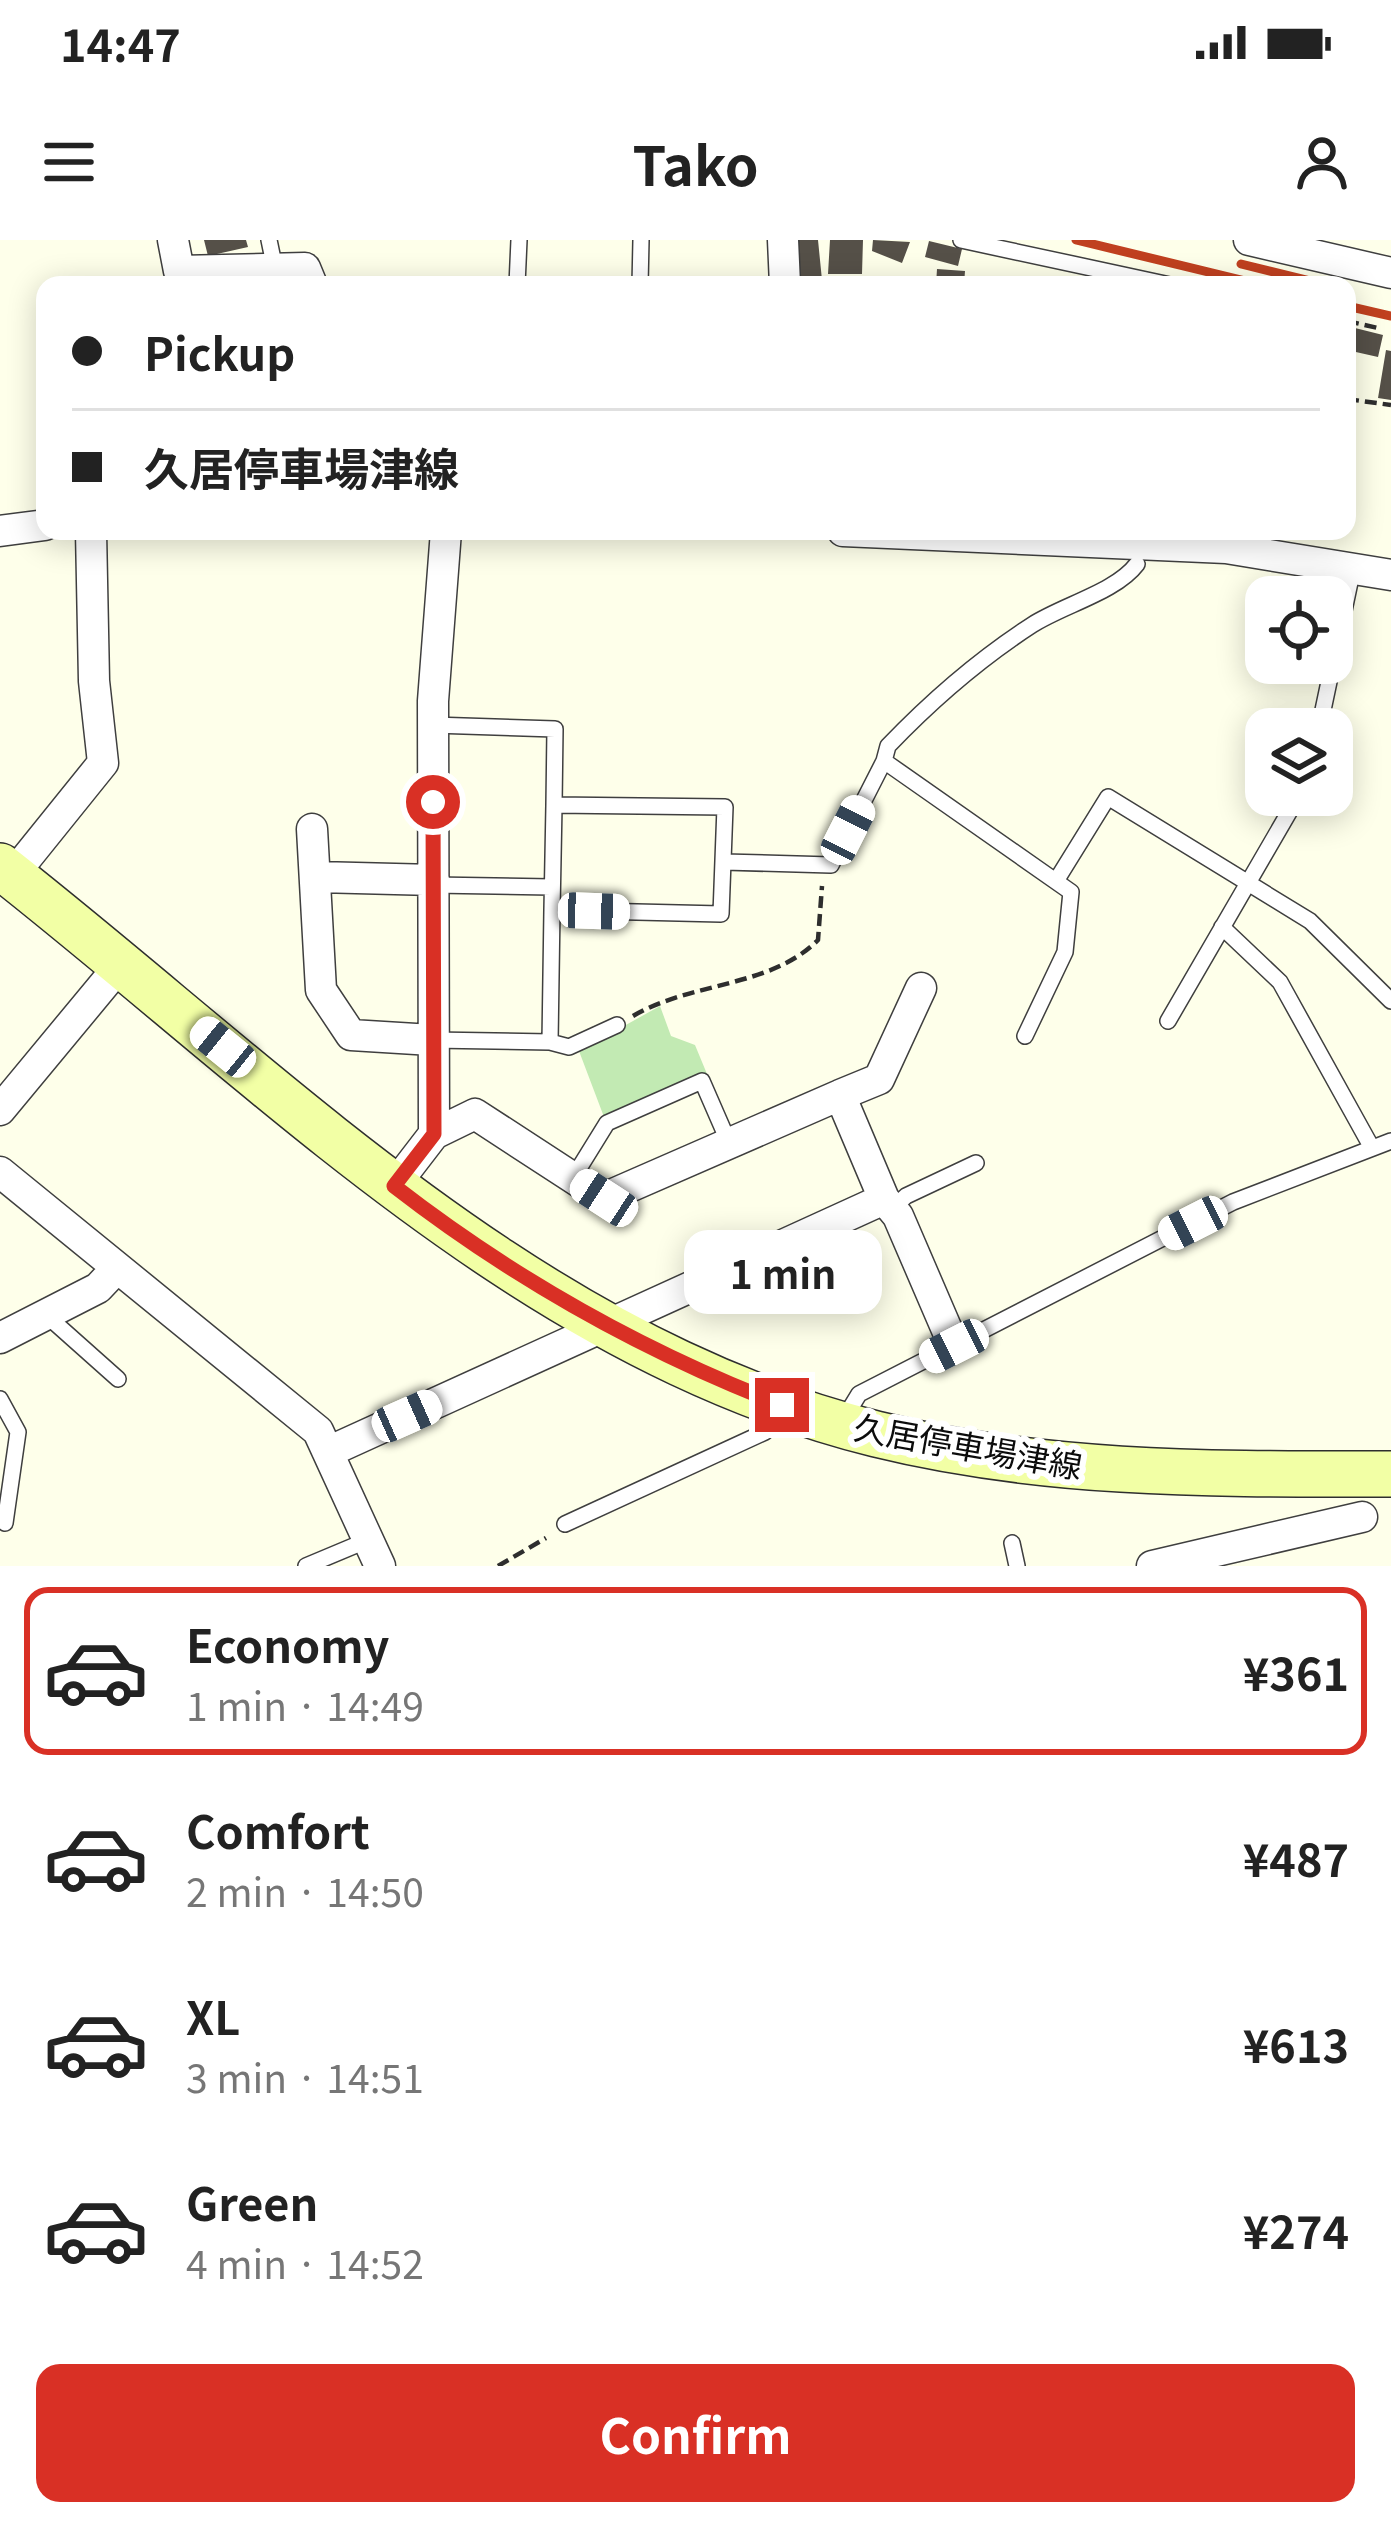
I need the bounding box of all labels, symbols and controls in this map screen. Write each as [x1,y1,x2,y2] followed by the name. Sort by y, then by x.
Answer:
[60,10,181,75] text: 14:47
[633,123,758,202] text: Tako
[36,129,102,195] icon: menu
[1289,129,1355,195] icon: person
[144,319,295,384] text: Pickup
[144,434,459,499] text: 久居停車場津線
[1245,576,1353,816] map controls
[1245,576,1353,684] button: locate
[1245,708,1353,816] button: layers
[406,775,460,829] route start
[816,790,880,870] car
[557,892,631,930] car
[184,1010,262,1084] car
[564,1163,644,1233] car
[1153,1191,1233,1255] car
[683,1231,881,1315] callout: 1 min
[730,1244,836,1300] text: 1 min
[914,1314,994,1378] car
[755,1378,809,1432] route end
[367,1385,447,1447] car
[850,1401,1086,1489] street label: 久居停車場津線
[186,1611,389,1676] text: Economy
[42,1617,150,1725] icon: car
[1243,1639,1349,1704] text: ¥361
[186,1676,424,1732] text: 1 min · 14:49
[186,1797,370,1862] text: Comfort
[42,1803,150,1911] icon: car
[1243,1825,1349,1890] text: ¥487
[186,1862,424,1918] text: 2 min · 14:50
[186,1983,240,2048] text: XL
[42,1989,150,2097] icon: car
[1243,2011,1349,2076] text: ¥613
[186,2048,424,2104] text: 3 min · 14:51
[186,2169,318,2234] text: Green
[42,2175,150,2283] icon: car
[1243,2197,1349,2262] text: ¥274
[186,2234,424,2290] text: 4 min · 14:52
[36,2364,1355,2502] button: Confirm

